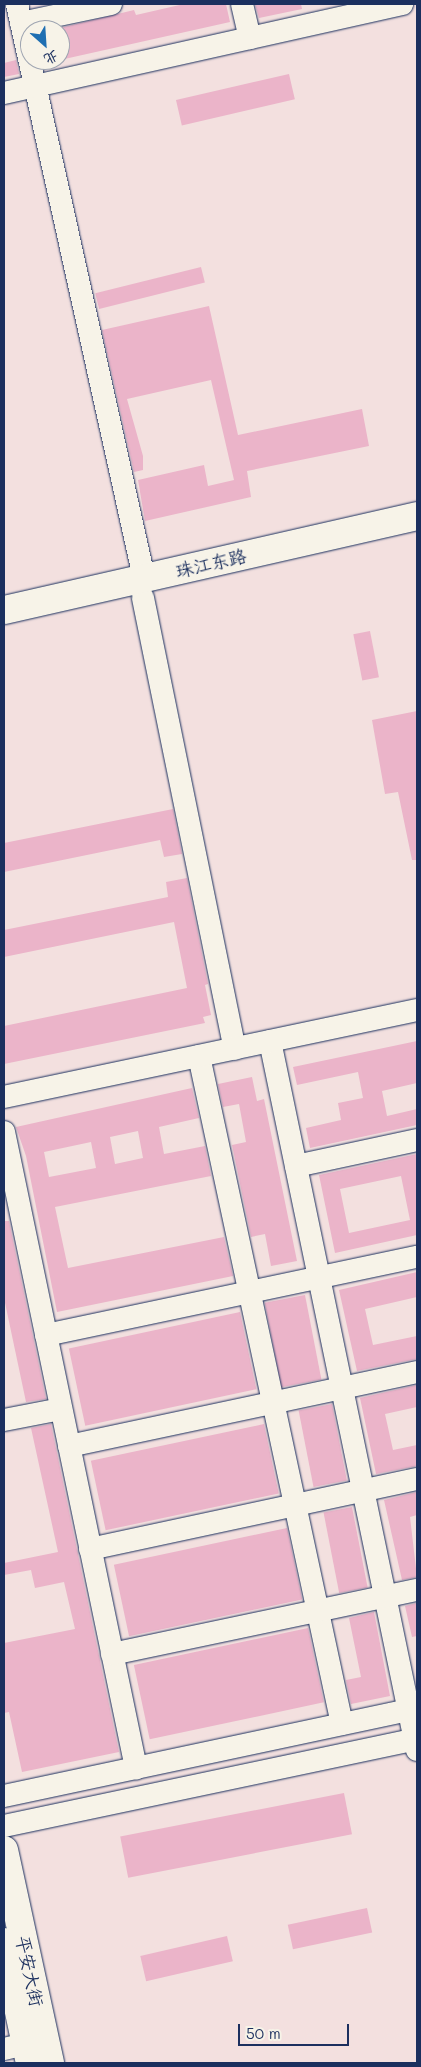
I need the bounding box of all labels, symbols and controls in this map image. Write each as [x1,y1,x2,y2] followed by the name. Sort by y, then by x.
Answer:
[20,20,70,70] north arrow
[41,46,62,70] text: 北
[173,544,249,582] street label: 珠江东路
[12,1934,48,2008] street label: 平安大街
[241,2014,352,2046] scale bar
[246,2023,281,2043] text: 50 m

